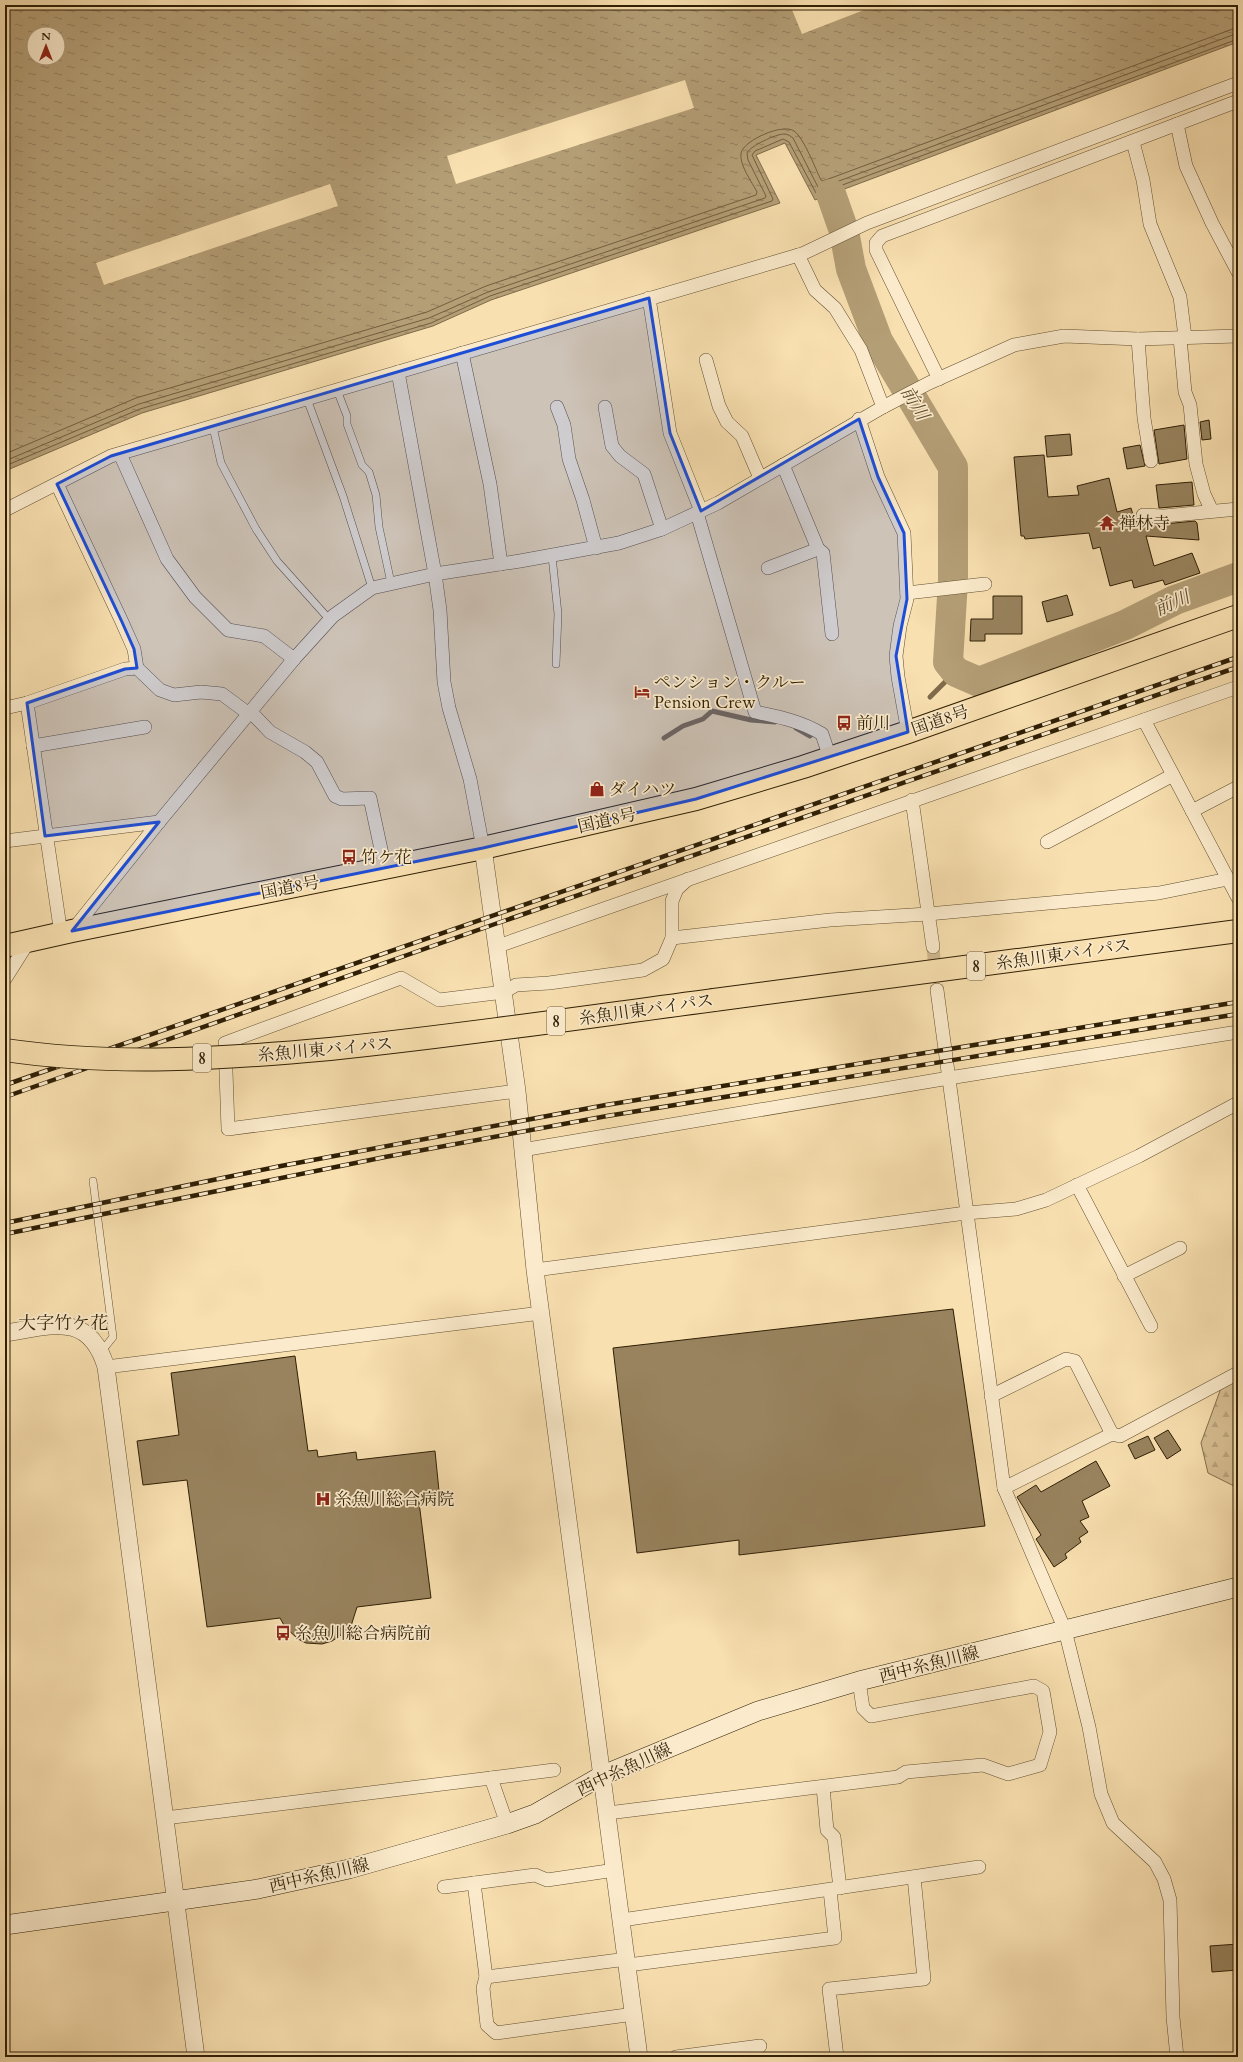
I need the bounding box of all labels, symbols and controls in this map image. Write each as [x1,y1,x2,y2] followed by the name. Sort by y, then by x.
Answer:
[26,26,66,66] north arrow
[41,29,51,44] text: N
[895,381,936,427] water label: 前川
[1119,512,1170,535] place label: 禅林寺
[1098,514,1116,532] temple icon: 禅林寺
[1151,584,1196,622] water label: 前川
[654,671,806,714] place label: ペンション・クルー Pension Crew
[633,683,651,701] hotel icon: ペンション・クルー Pension Crew
[908,700,972,741] street label: 国道8号
[856,712,890,735] place label: 前川
[835,714,853,732] bus stop icon: 前川
[609,778,676,801] place label: ダイハツ
[588,780,606,798] shop icon: ダイハツ
[575,803,639,838] street label: 国道8号
[361,846,412,869] place label: 竹ケ花
[340,848,358,866] bus stop icon: 竹ケ花
[259,871,322,904] street label: 国道8号
[994,934,1132,975] street label: 糸魚川東バイパス
[967,952,985,980] road number: 8
[577,989,715,1030] street label: 糸魚川東バイパス
[547,1007,565,1035] road number: 8
[256,1032,394,1067] street label: 糸魚川東バイパス
[193,1044,211,1072] road number: 8
[18,1311,108,1336] district label: 大字竹ケ花
[335,1488,454,1511] place label: 糸魚川総合病院
[314,1490,332,1508] hospital icon: 糸魚川総合病院
[295,1622,431,1645] place label: 糸魚川総合病院前
[274,1624,292,1642] bus stop icon: 糸魚川総合病院前
[877,1641,981,1688] street label: 西中糸魚川線
[573,1737,675,1801] street label: 西中糸魚川線
[267,1853,371,1898] street label: 西中糸魚川線

